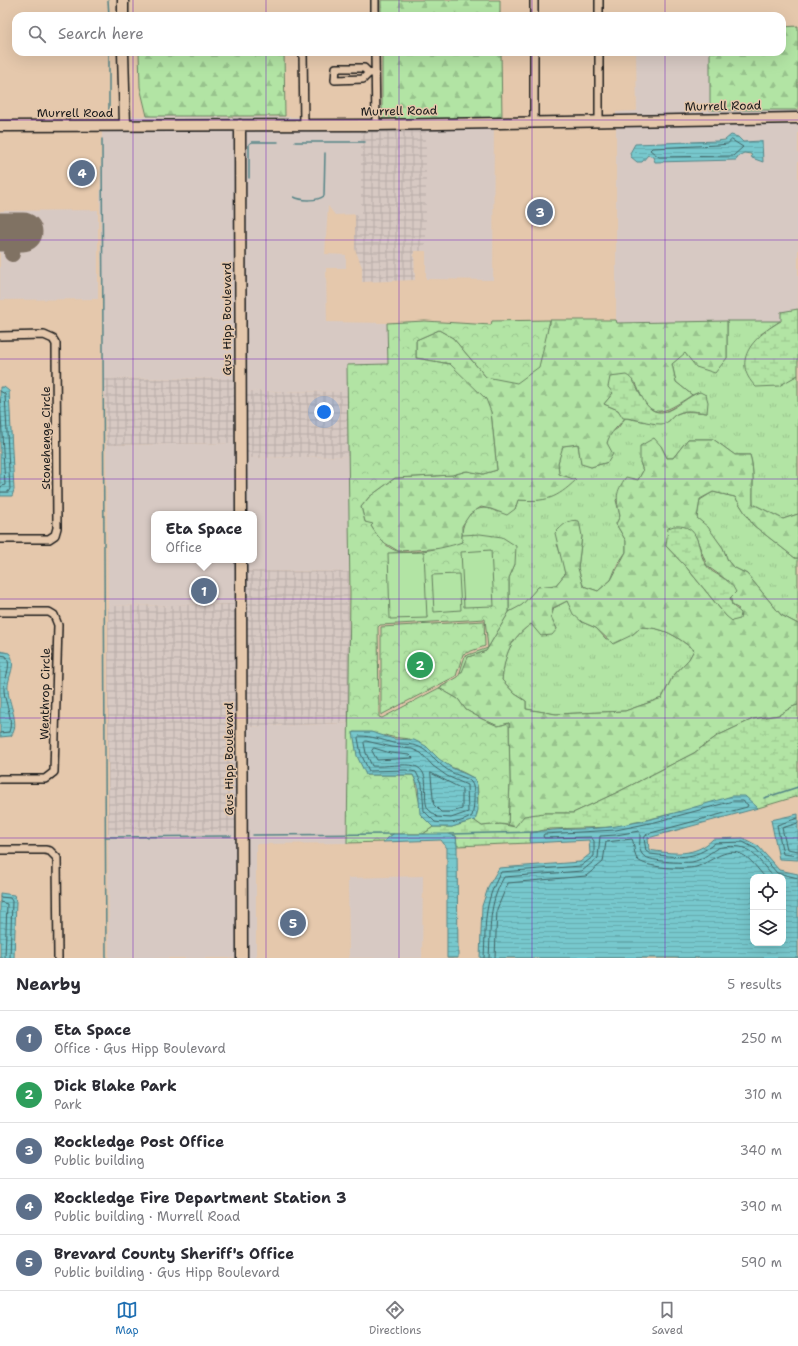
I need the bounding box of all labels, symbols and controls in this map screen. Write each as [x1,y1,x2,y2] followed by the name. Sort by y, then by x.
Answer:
[12,12,786,56] search box
[26,23,48,45] icon: search
[58,24,144,44] text: Search here
[685,97,762,115] street label: Murrell Road
[361,102,438,120] street label: Murrell Road
[37,105,114,121] street label: Murrell Road
[69,158,95,188] pin: 4
[527,197,553,227] pin: 3
[219,262,235,376] street label: Gus Hipp Boulevard
[38,386,54,490] street label: Stonehenge Circle
[314,402,334,422] your location
[151,511,257,563] popup
[165,519,243,539] text: Eta Space
[165,539,202,556] text: Office
[191,576,217,606] pin: 1
[36,648,54,740] street label: Wenthrop Circle
[407,650,433,680] pin: 2
[221,702,237,816] street label: Gus Hipp Boulevard
[750,874,786,946] map controls
[750,874,786,910] button: locate
[280,908,306,938] pin: 5
[750,910,786,946] button: layers
[16,973,81,995] text: Nearby
[727,976,782,993] text: 5 results
[54,1020,131,1040] text: Eta Space
[26,1030,32,1047] text: 1
[741,1030,782,1047] text: 250 m
[54,1040,226,1057] text: Office · Gus Hipp Boulevard
[54,1076,177,1096] text: Dick Blake Park
[24,1086,34,1103] text: 2
[744,1086,782,1103] text: 310 m
[54,1096,82,1113] text: Park
[54,1132,224,1152] text: Rockledge Post Office
[24,1142,34,1159] text: 3
[740,1142,782,1159] text: 340 m
[54,1152,145,1169] text: Public building
[54,1188,347,1208] text: Rockledge Fire Department Station 3
[24,1198,34,1215] text: 4
[740,1198,782,1215] text: 390 m
[54,1208,240,1225] text: Public building · Murrell Road
[54,1244,294,1264] text: Brevard County Sheriff's Office
[25,1254,33,1271] text: 5
[741,1254,782,1271] text: 590 m
[54,1264,280,1281] text: Public building · Gus Hipp Boulevard
[115,1299,139,1338] tab: Map
[369,1299,421,1338] tab: Directions
[652,1299,683,1338] tab: Saved

